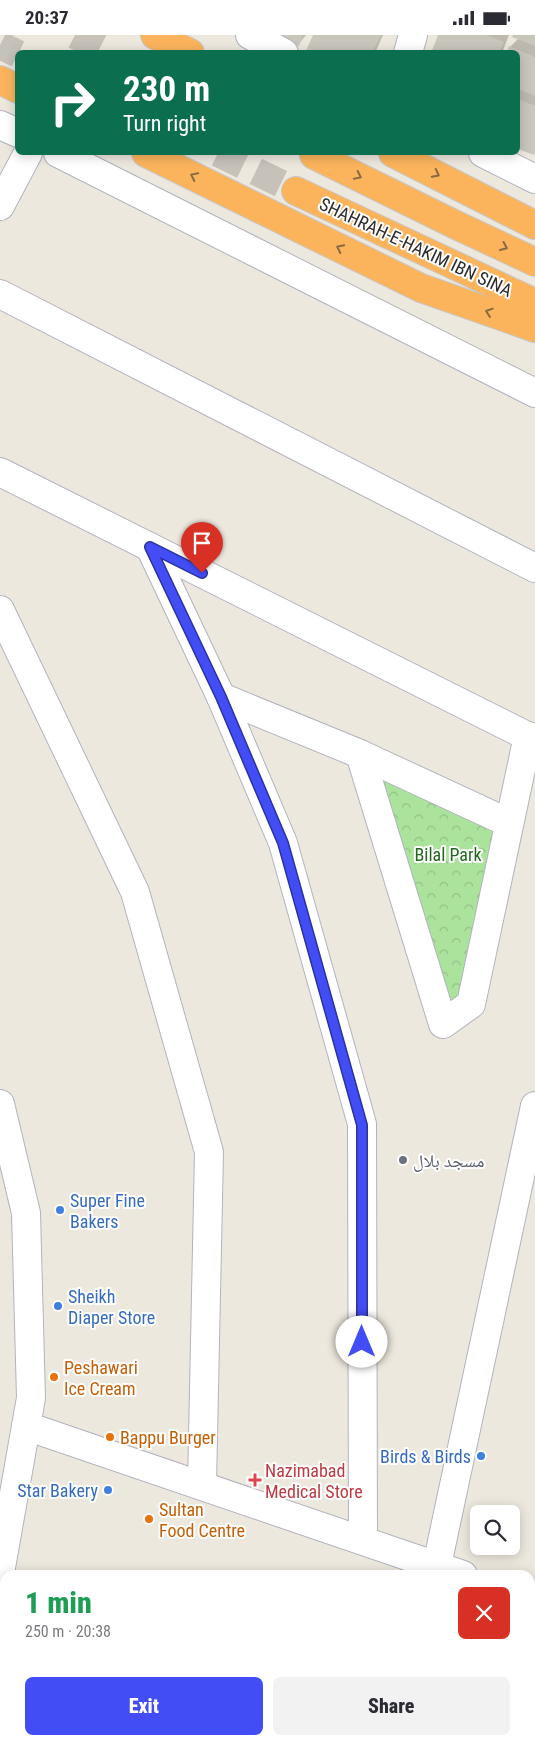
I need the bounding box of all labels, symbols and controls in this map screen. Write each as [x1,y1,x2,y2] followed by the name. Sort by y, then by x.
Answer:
[25,6,69,29] text: 20:37
[123,69,210,110] text: 230 m
[40,70,105,135] icon: right
[123,111,206,136] text: Turn right
[431,168,440,179] one-way arrow
[353,170,362,181] one-way arrow
[190,172,199,183] one-way arrow
[316,193,516,301] street label: SHAHRAH-E-HAKIM IBN SINA
[499,241,508,252] one-way arrow
[336,244,345,254] one-way arrow
[485,308,494,318] one-way arrow
[181,522,223,573] pin
[188,529,216,557] icon: arrive
[414,844,482,865] park label: Bilal Park
[413,1150,484,1172] place label: مسجد بلال
[397,1154,409,1166] marker: مسجد بلال
[70,1190,145,1232] place label: Super Fine Bakers
[54,1204,66,1216] marker: Super Fine Bakers
[68,1286,155,1328] place label: Sheikh Diaper Store
[52,1300,64,1312] marker: Sheikh Diaper Store
[335,1315,387,1367] position arrow
[64,1357,138,1399] place label: Peshawari Ice Cream
[48,1371,60,1383] marker: Peshawari Ice Cream
[120,1427,216,1448] place label: Bappu Burger
[104,1431,116,1443] marker: Bappu Burger
[380,1446,471,1467] place label: Birds & Birds
[475,1450,487,1462] marker: Birds & Birds
[265,1460,363,1502] place label: Nazimabad Medical Store
[249,1474,261,1486] marker: Nazimabad Medical Store
[17,1480,99,1501] place label: Star Bakery
[102,1484,114,1496] marker: Star Bakery
[159,1499,245,1541] place label: Sultan Food Centre
[470,1505,520,1555] map controls
[470,1505,520,1555] button: search
[143,1513,155,1525] marker: Sultan Food Centre
[25,1585,92,1620] text: 1 min
[458,1587,510,1639] button: close
[25,1622,111,1641] text: 250 m · 20:38
[25,1677,263,1735] button: Exit
[273,1677,510,1735] button: Share

